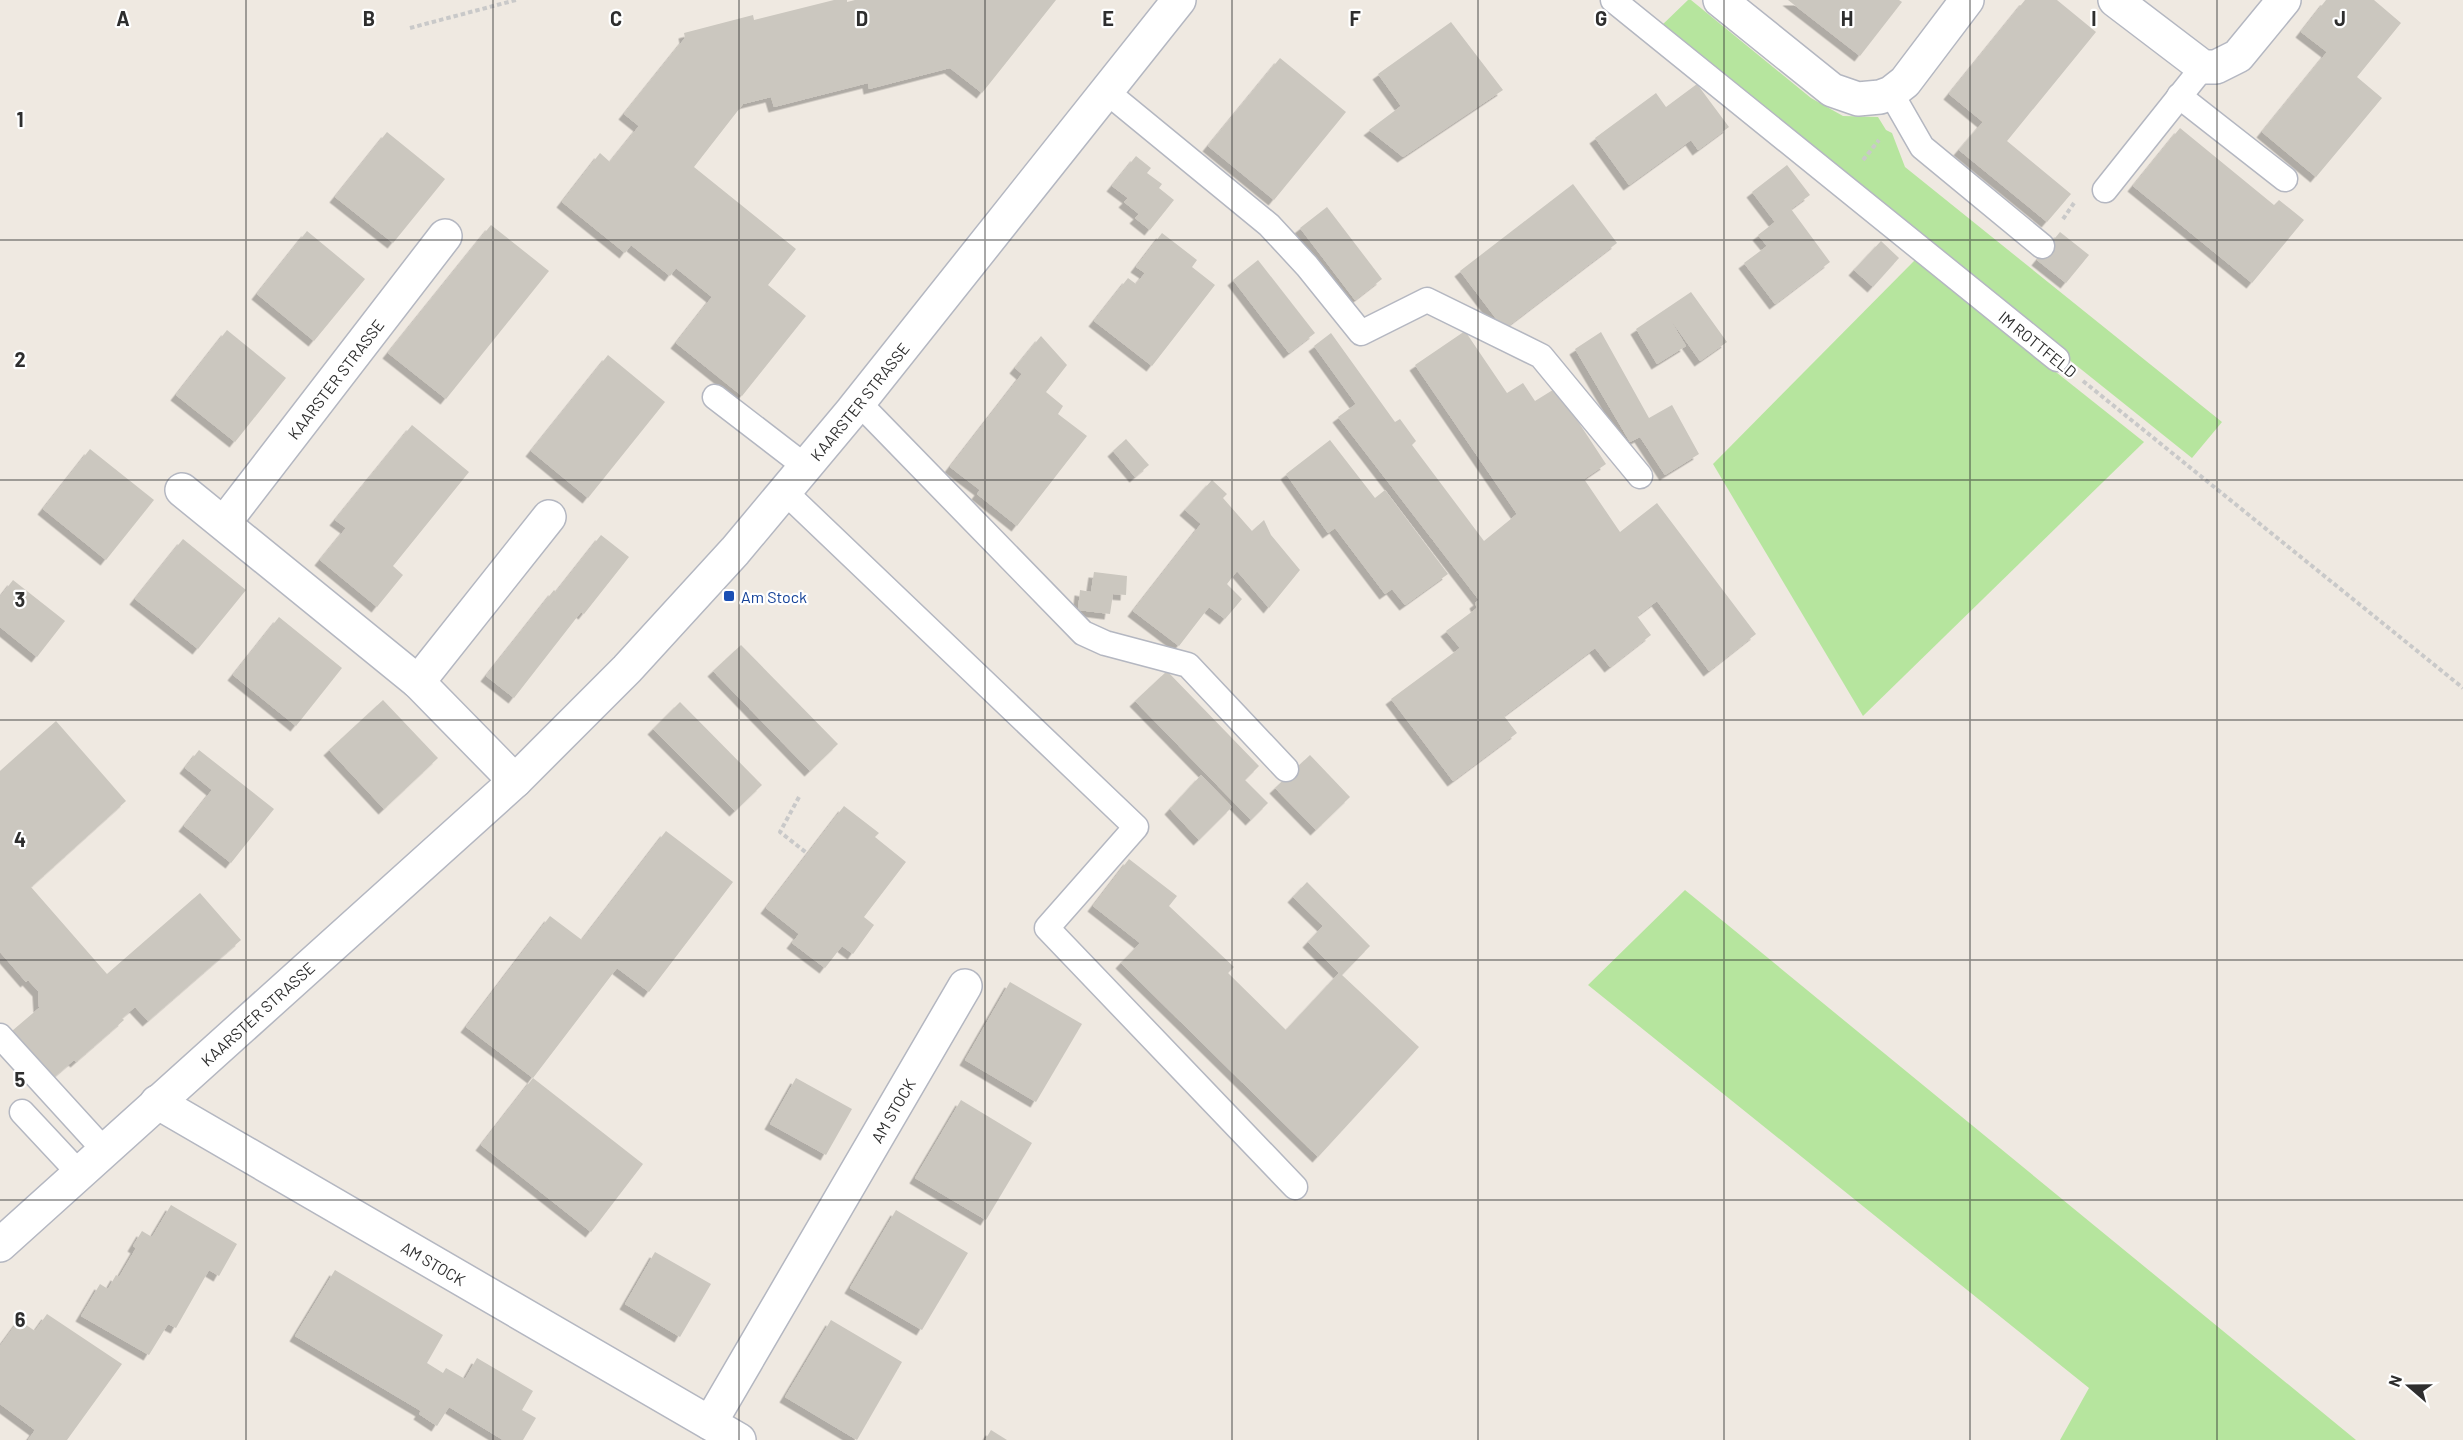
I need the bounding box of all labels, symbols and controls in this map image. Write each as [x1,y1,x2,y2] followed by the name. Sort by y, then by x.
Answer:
[116,6,130,30] text: A
[363,6,375,30] text: B
[610,6,622,30] text: C
[856,6,868,30] text: D
[1102,6,1114,30] text: E
[1349,6,1361,30] text: F
[1595,6,1607,30] text: G
[1841,6,1853,30] text: H
[2091,6,2097,30] text: I
[2334,6,2346,30] text: J
[16,107,24,131] text: 1
[1995,307,2081,381] street label: IM ROTTFELD
[283,315,387,443] street label: KAARSTER STRASSE
[805,338,912,464] street label: KAARSTER STRASSE
[14,347,26,371] text: 2
[15,587,25,611] text: 3
[741,587,807,606] place label: Am Stock
[722,589,736,603] marker: Am Stock
[14,827,26,851] text: 4
[196,957,318,1069] street label: KAARSTER STRASSE
[15,1067,26,1091] text: 5
[866,1075,919,1146] street label: AM STOCK
[398,1237,469,1289] street label: AM STOCK
[15,1307,26,1331] text: 6
[2379,1356,2439,1416] north arrow
[2384,1372,2405,1389] text: N

